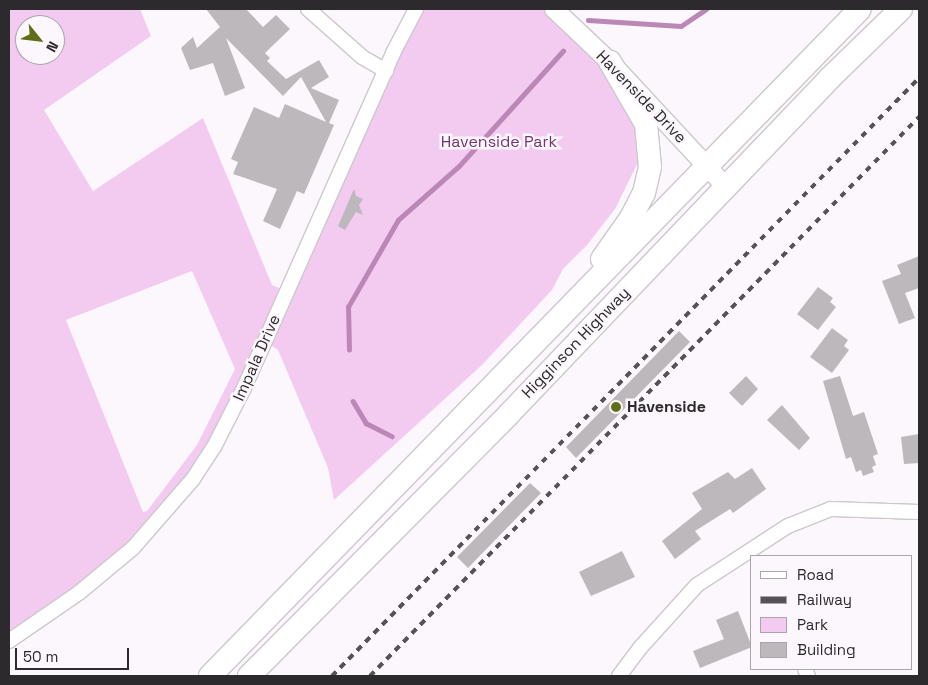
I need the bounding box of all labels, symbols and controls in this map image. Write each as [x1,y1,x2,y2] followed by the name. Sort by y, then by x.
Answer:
[15,15,65,65] north arrow
[42,38,62,55] text: N
[592,47,690,147] street label: Havenside Drive
[441,132,557,152] park label: Havenside Park
[518,284,634,402] street label: Higginson Highway
[229,312,285,404] street label: Impala Drive
[627,397,706,417] place label: Havenside
[609,400,623,414] marker: Havenside
[750,555,913,670] legend
[797,565,834,584] text: Road
[797,590,852,609] text: Railway
[797,615,828,634] text: Park
[18,638,131,670] scale bar
[797,640,856,659] text: Building
[23,647,58,666] text: 50 m

